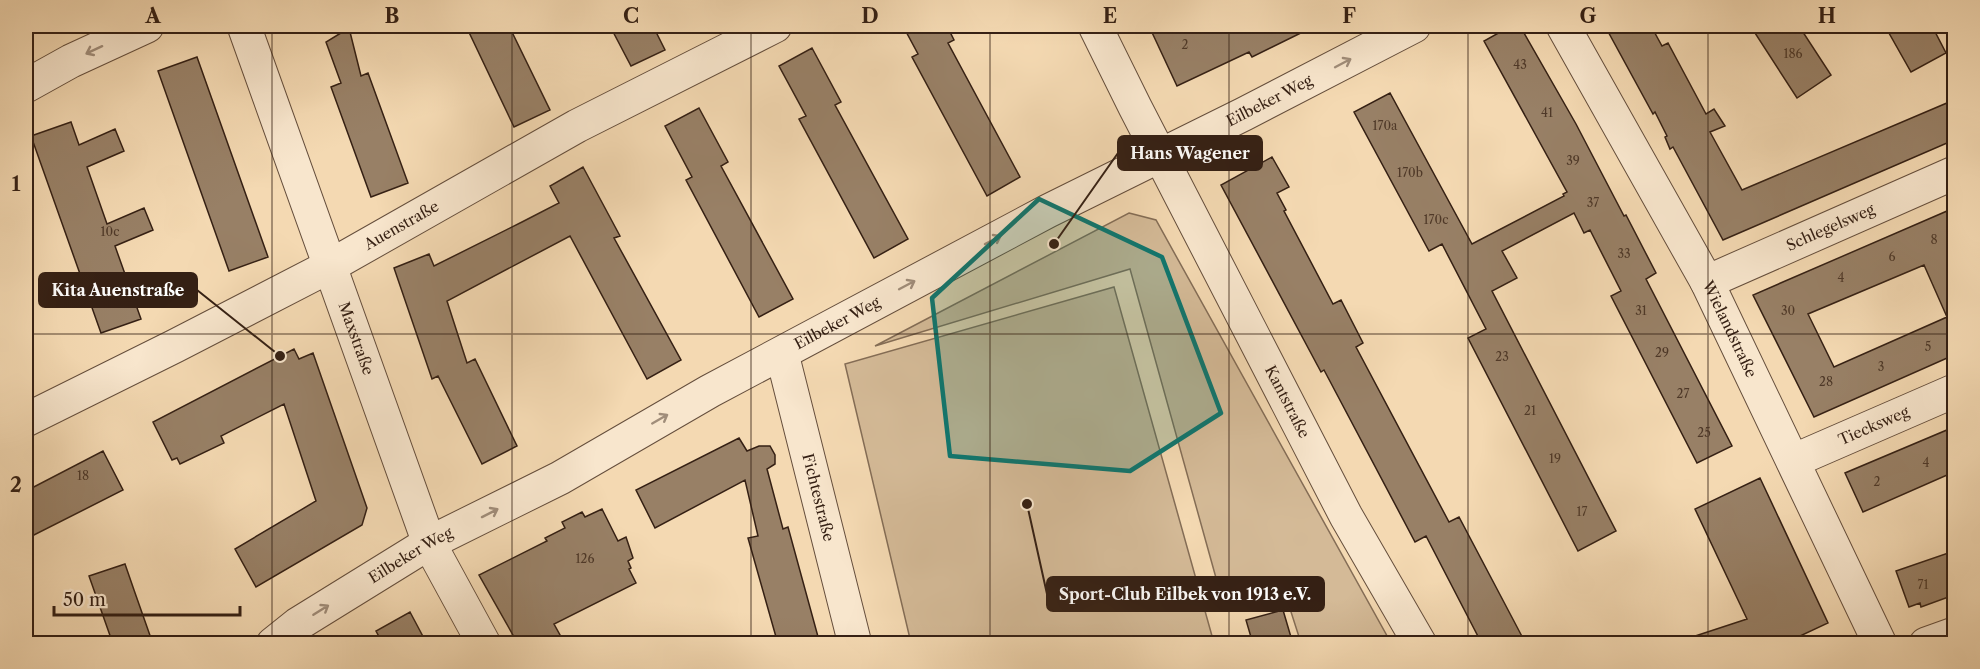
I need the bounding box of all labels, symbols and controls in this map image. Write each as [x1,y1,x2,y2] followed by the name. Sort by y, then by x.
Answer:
[144,4,161,28] text: A
[385,4,400,28] text: B
[623,4,639,28] text: C
[861,4,879,28] text: D
[1103,4,1117,28] text: E
[1342,4,1356,28] text: F
[1580,4,1597,28] text: G
[1818,4,1836,28] text: H
[1182,37,1189,52] house number: 2
[86,45,104,57] one-way arrow
[1783,46,1803,61] house number: 186
[1334,57,1352,68] one-way arrow
[1513,57,1527,72] house number: 43
[1223,70,1316,130] street label: Eilbeker Weg
[1541,105,1553,120] house number: 41
[1373,118,1398,133] house number: 170a
[1118,136,1262,170] callout: Hans Wagener
[1130,143,1250,163] text: Hans Wagener
[1566,153,1580,168] house number: 39
[1397,165,1423,180] house number: 170b
[12,172,21,196] text: 1
[1587,195,1599,210] house number: 37
[360,196,442,254] street label: Auenstraße
[1783,199,1878,255] street label: Schlegelsweg
[1424,212,1448,227] house number: 170c
[101,224,119,239] house number: 10c
[1930,232,1938,247] house number: 8
[983,234,1001,245] one-way arrow
[1617,246,1631,261] house number: 33
[1888,249,1896,264] house number: 6
[1838,270,1845,285] house number: 4
[39,273,197,307] callout: Kita Auenstraße
[1698,277,1761,380] street label: Wielandstraße
[897,279,915,290] one-way arrow
[52,280,185,300] text: Kita Auenstraße
[791,292,883,353] street label: Eilbeker Weg
[334,299,378,378] street label: Maxstraße
[1635,303,1647,318] house number: 31
[1781,303,1795,318] house number: 30
[1925,339,1931,354] house number: 5
[1655,345,1669,360] house number: 29
[1495,349,1509,364] house number: 23
[1878,359,1884,374] house number: 3
[1261,362,1314,441] street label: Kantstraße
[1819,374,1833,389] house number: 28
[1677,386,1689,401] house number: 27
[1835,402,1912,449] street label: Tiecksweg
[1524,403,1536,418] house number: 21
[651,413,669,424] one-way arrow
[1697,425,1711,440] house number: 25
[798,451,839,543] street label: Fichtestraße
[1549,451,1561,466] house number: 19
[1923,455,1930,470] house number: 4
[77,468,89,483] house number: 18
[10,473,22,497] text: 2
[1874,474,1881,489] house number: 2
[1577,504,1588,519] house number: 17
[480,507,498,518] one-way arrow
[365,523,456,587] street label: Eilbeker Weg
[576,551,594,566] house number: 126
[1047,577,1324,611] callout: Sport-Club Eilbek von 1913 e.V.
[1918,577,1928,592] house number: 71
[54,579,240,617] scale bar
[1059,584,1311,604] text: Sport-Club Eilbek von 1913 e.V.
[63,589,106,611] text: 50 m
[312,604,329,616] one-way arrow

